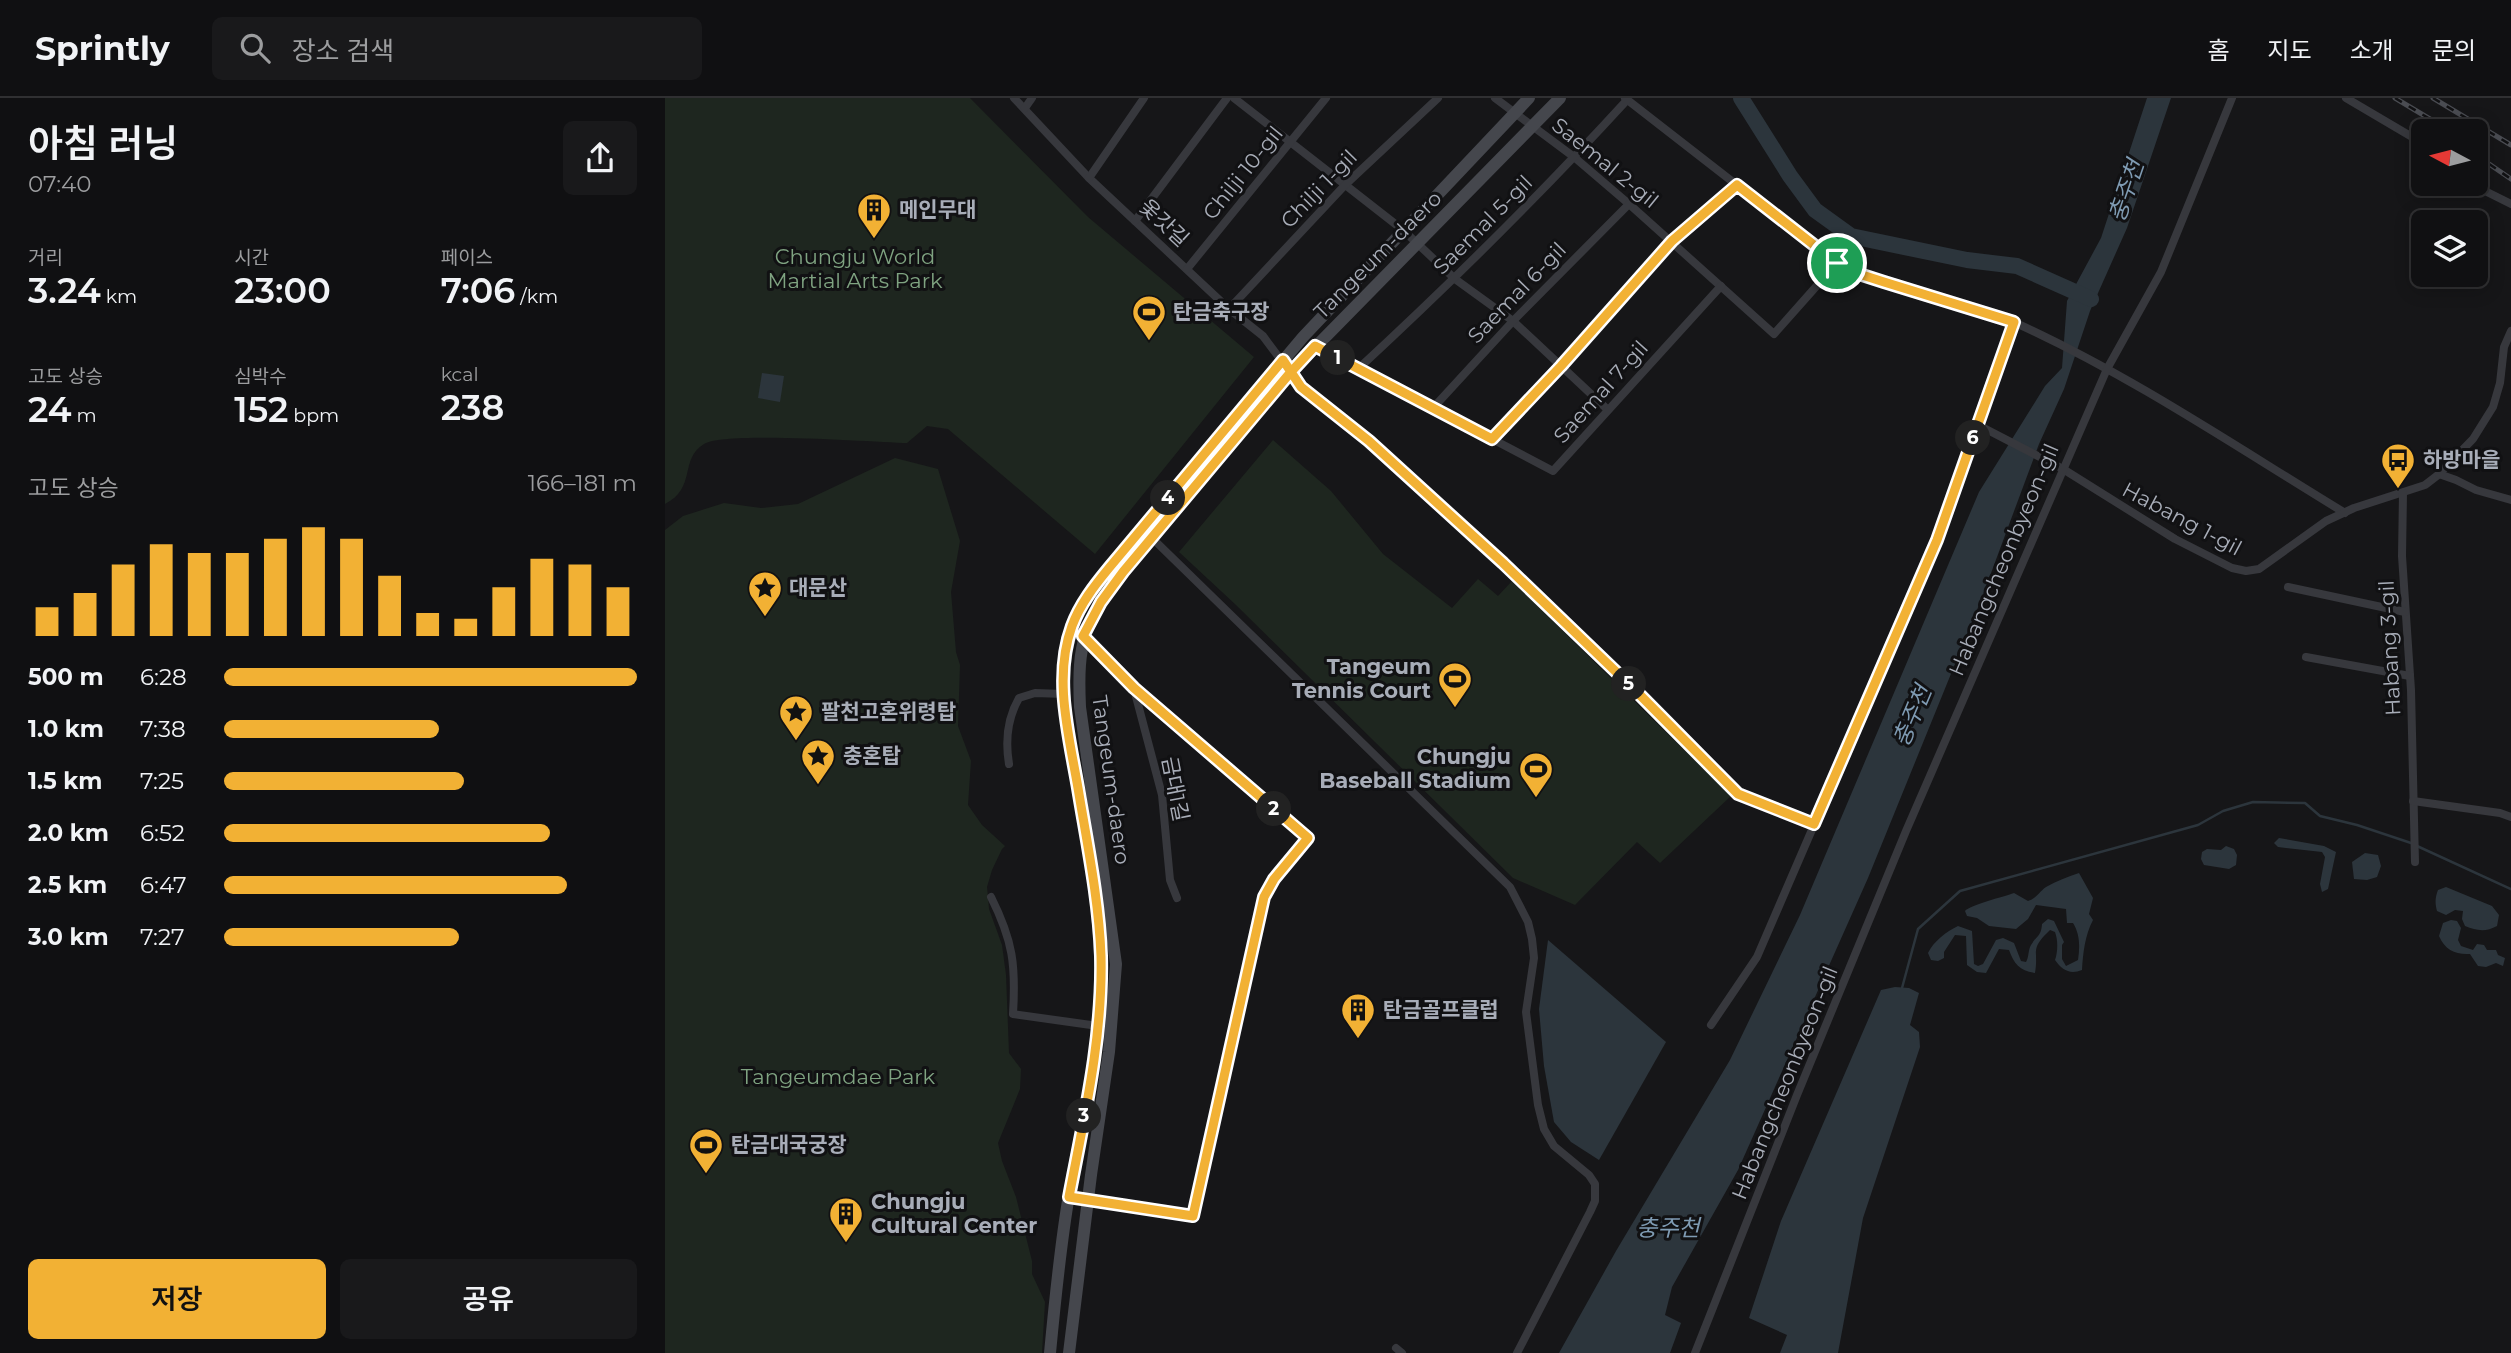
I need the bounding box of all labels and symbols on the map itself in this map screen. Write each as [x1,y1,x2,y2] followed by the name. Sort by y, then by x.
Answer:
[1547,112,1664,213] street label: Saemal 2-gil
[2411,119,2489,196] north arrow
[1197,121,1288,224] street label: Chilji 10-gil
[1275,144,1362,233] street label: Chilji 1-gil
[2102,154,2150,226] water label: 충주천
[1428,170,1537,279] street label: Saemal 5-gil
[1309,186,1447,324] street label: Tangeum-daero
[855,191,893,240] building icon: 메인무대
[1135,194,1194,252] street label: 옻갓길
[899,197,976,222] place label: 메인무대
[1807,233,1867,293] pin
[1462,237,1571,348] street label: Saemal 6-gil
[768,244,943,293] park label: Chungju World Martial Arts Park
[1130,293,1168,342] sports icon: 탄금축구장
[1173,299,1270,324] place label: 탄금축구장
[1548,335,1653,448] street label: Saemal 7-gil
[1321,341,1355,376] pin: 1
[1955,420,1991,456] pin: 6
[1943,440,2064,680] street label: Habangcheonbyeon-gil
[2379,441,2417,490] bus stop icon: 하방마을
[2423,447,2500,472] place label: 하방마을
[2118,477,2246,560] street label: Habang 1-gil
[1151,480,1185,516] pin: 4
[746,569,784,618] place icon: 대문산
[789,575,847,600] place label: 대문산
[2373,580,2406,717] street label: Habang 3-gil
[1292,654,1431,703] place label: Tangeum Tennis Court
[1436,660,1474,709] sports icon: Tangeum Tennis Court
[1611,666,1647,702] pin: 5
[1887,679,1938,751] water label: 충주천
[777,693,815,742] place icon: 팔천고혼위령탑
[1087,694,1136,866] street label: Tangeum-daero
[821,699,956,724] place label: 팔천고혼위령탑
[799,737,837,786] place icon: 충혼탑
[843,743,901,768] place label: 충혼탑
[1319,744,1511,793] place label: Chungju Baseball Stadium
[1517,750,1555,799] sports icon: Chungju Baseball Stadium
[1157,754,1194,823] street label: 금대1길
[1257,792,1291,826] pin: 2
[1726,962,1843,1203] street label: Habangcheonbyeon-gil
[1339,991,1377,1040] building icon: 탄금골프클럽
[1383,997,1499,1022] place label: 탄금골프클럽
[741,1064,936,1089] park label: Tangeumdae Park
[1067,1098,1101,1134] pin: 3
[687,1126,725,1175] sports icon: 탄금대국궁장
[731,1132,847,1157] place label: 탄금대국궁장
[871,1189,1037,1238] place label: Chungju Cultural Center
[827,1195,865,1244] building icon: Chungju Cultural Center
[1636,1214,1703,1242] water label: 충주천

